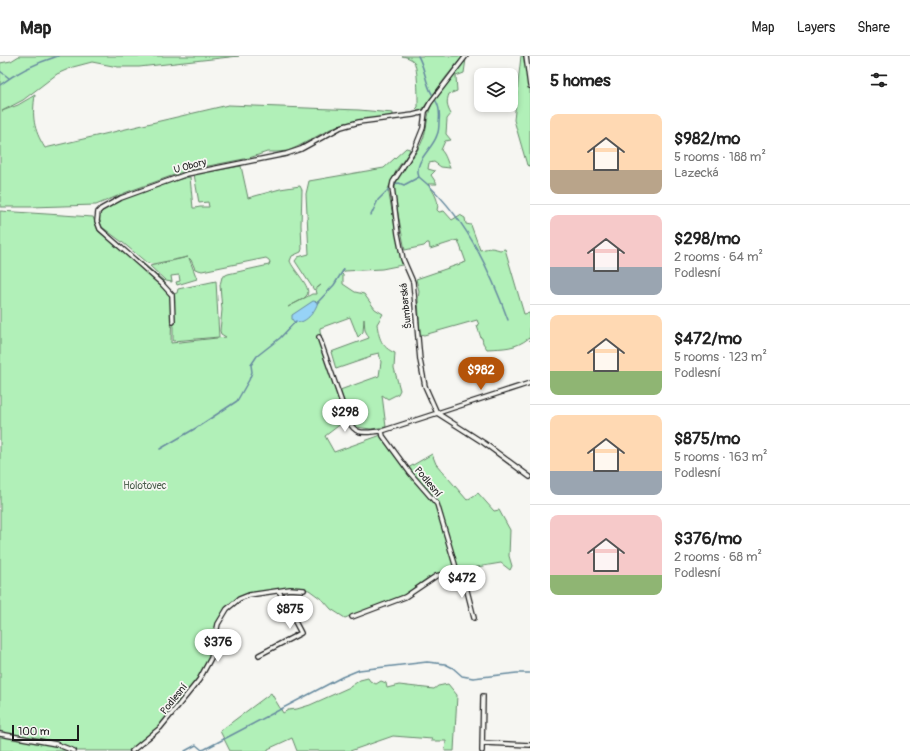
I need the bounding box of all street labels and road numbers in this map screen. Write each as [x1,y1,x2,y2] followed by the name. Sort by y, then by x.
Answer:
[172,156,208,176] street label: U Obory
[396,282,414,330] street label: Šumbarská
[412,464,444,500] street label: Podlesní
[158,681,190,717] street label: Podlesní

